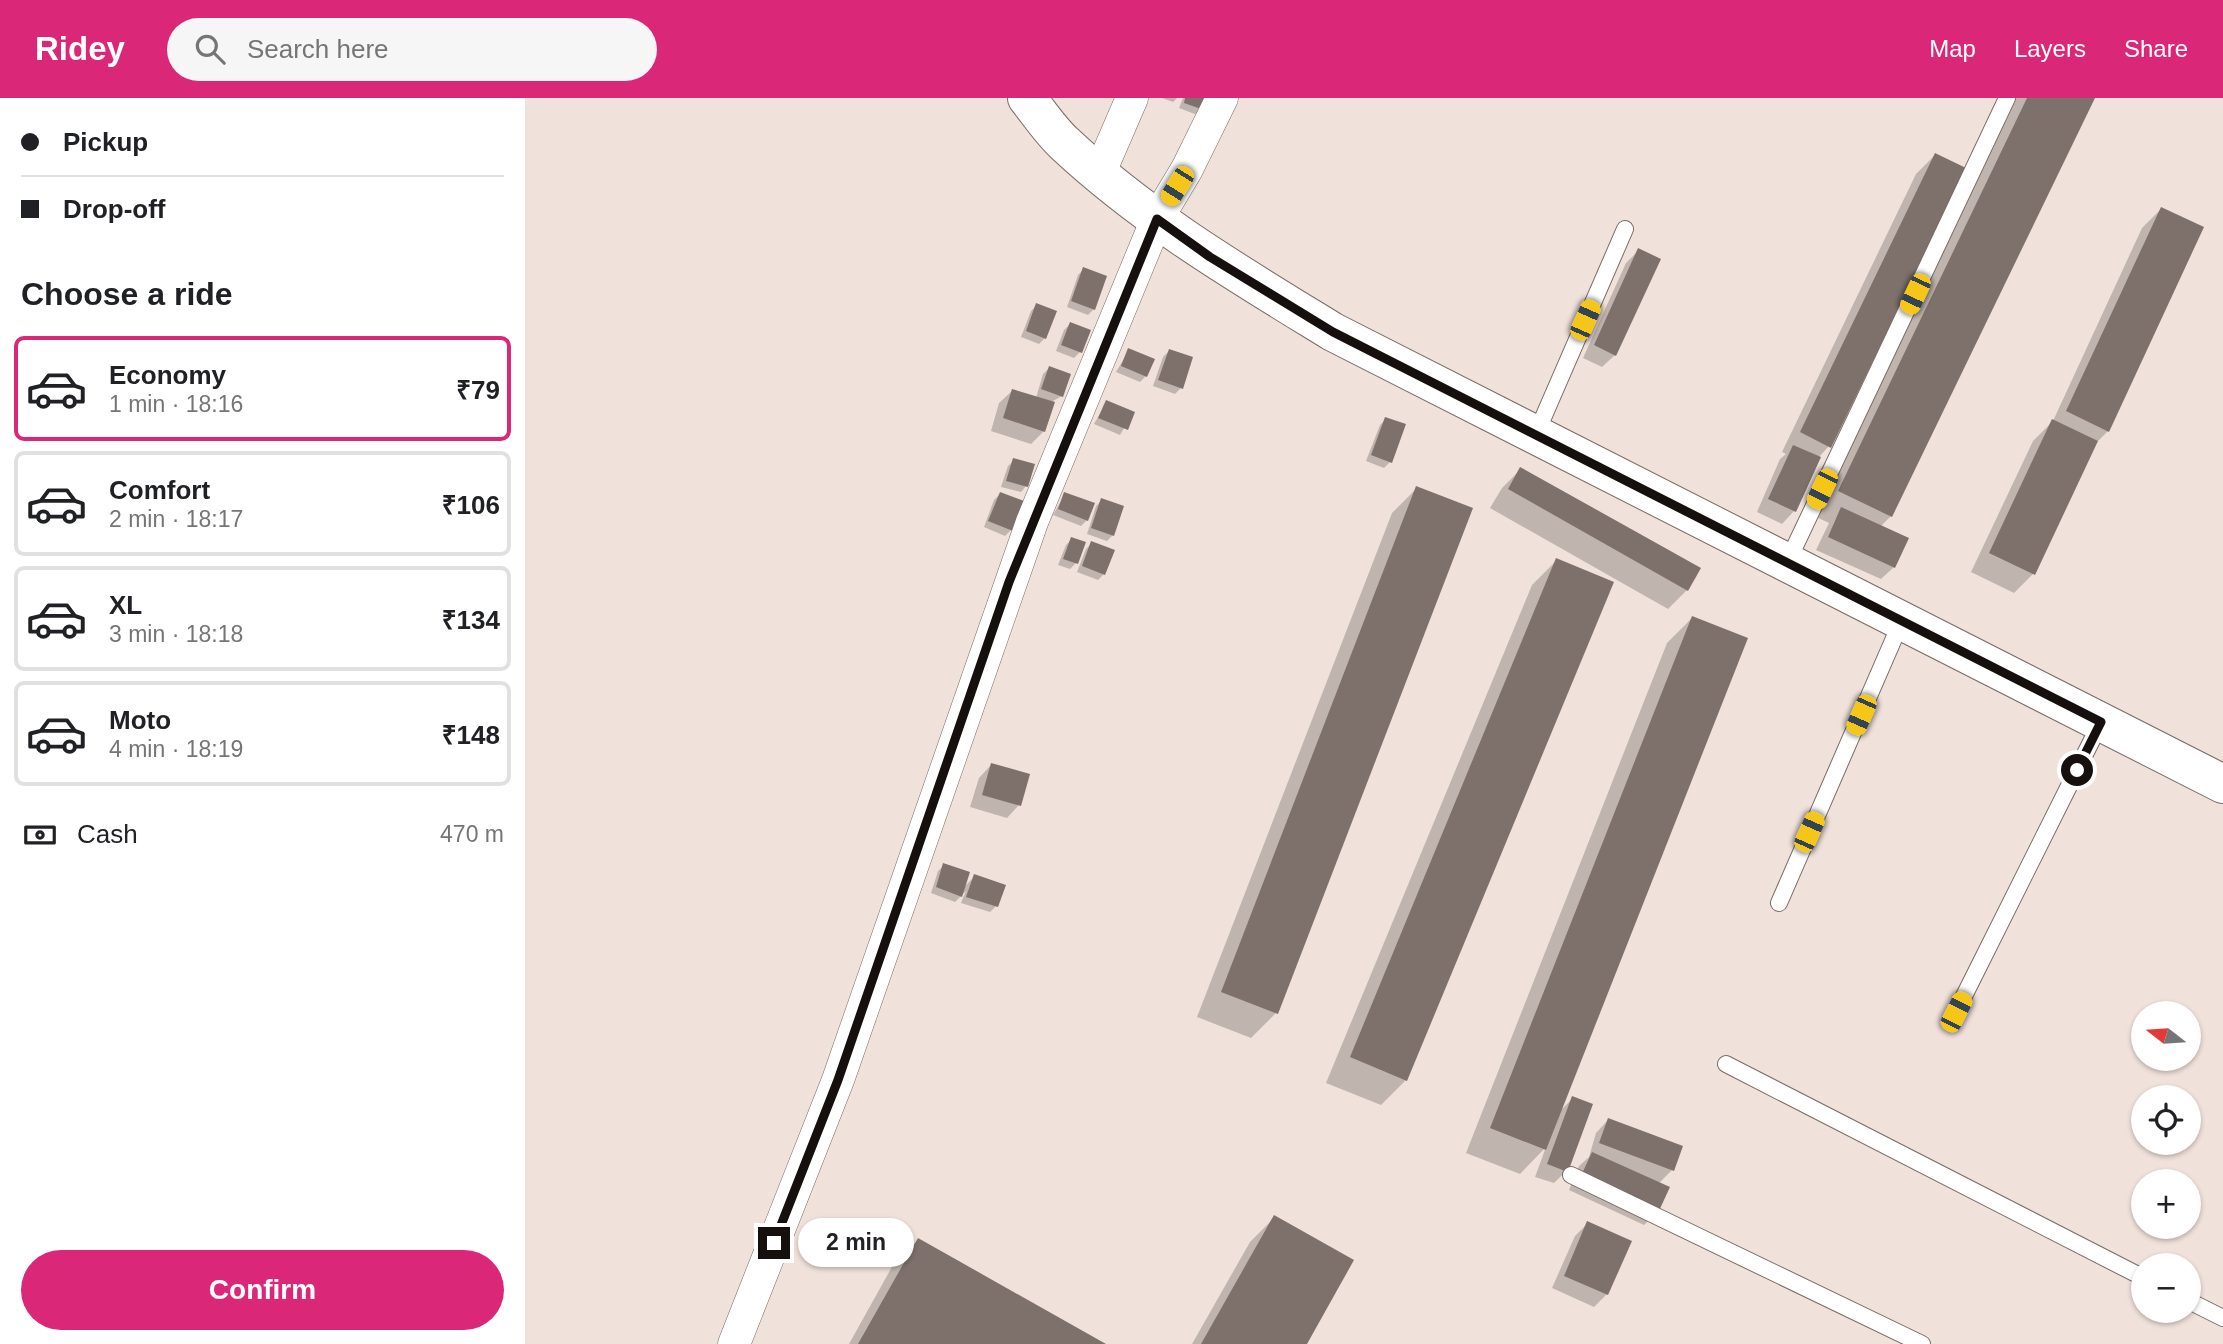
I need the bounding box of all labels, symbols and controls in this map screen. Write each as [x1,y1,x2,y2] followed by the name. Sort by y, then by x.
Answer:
[167,18,657,81] search box
[35,30,125,67] text: Ridey
[191,30,229,68] icon: search
[247,34,389,64] text: Search here
[1929,35,1976,62] text: Map
[2014,35,2086,62] text: Layers
[2124,35,2188,62] text: Share
[63,127,148,157] text: Pickup
[1157,163,1198,209] car
[63,194,166,224] text: Drop-off
[1897,271,1934,317] car
[21,276,233,312] text: Choose a ride
[1567,297,1604,343] car
[25,357,88,420] icon: car
[109,360,226,390] text: Economy
[456,375,500,405] text: ₹79
[109,391,243,417] text: 1 min · 18:16
[1804,466,1841,512] car
[25,472,88,535] icon: car
[109,475,210,505] text: Comfort
[442,490,500,520] text: ₹106
[109,506,243,532] text: 2 min · 18:17
[25,587,88,650] icon: car
[109,590,142,620] text: XL
[442,605,500,635] text: ₹134
[109,621,243,647] text: 3 min · 18:18
[1843,692,1880,738] car
[25,702,88,765] icon: car
[109,705,171,735] text: Moto
[442,720,500,750] text: ₹148
[109,736,243,762] text: 4 min · 18:19
[2061,754,2093,786] route start
[1791,809,1828,855] car
[21,816,59,854] icon: cash
[77,819,138,849] text: Cash
[440,821,504,847] text: 470 m
[1938,989,1975,1035] car
[2131,1001,2201,1071] north arrow
[2131,1001,2201,1323] map controls
[2131,1085,2201,1155] button: locate
[2131,1169,2201,1239] button: +
[799,1218,914,1268] callout: 2 min
[758,1227,790,1259] route end
[826,1229,886,1255] text: 2 min
[21,1250,504,1330] button: Confirm
[2131,1253,2201,1323] button: −

